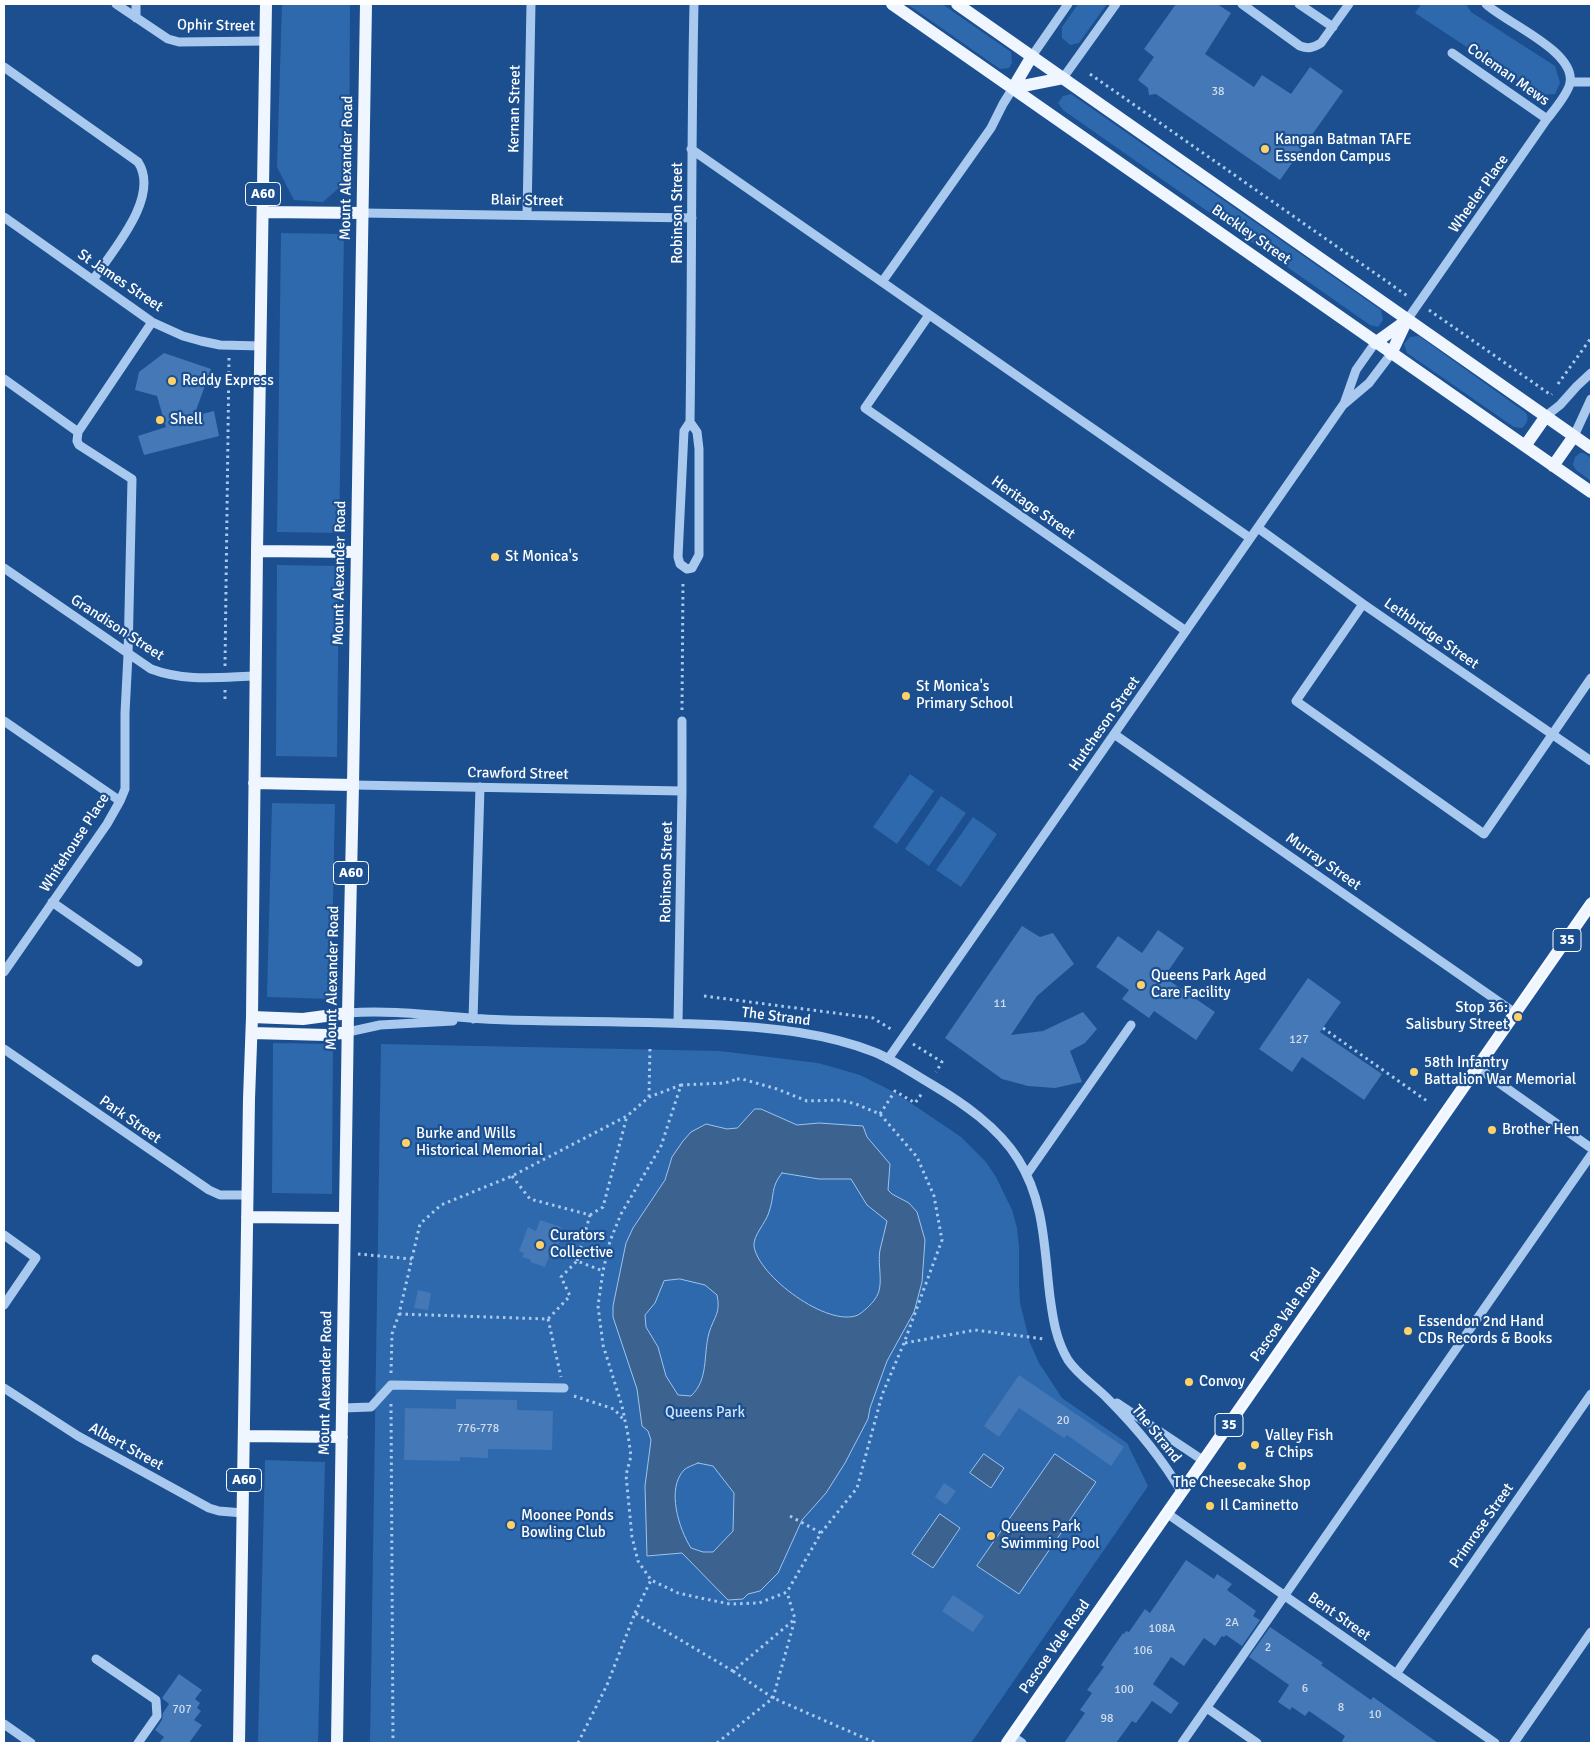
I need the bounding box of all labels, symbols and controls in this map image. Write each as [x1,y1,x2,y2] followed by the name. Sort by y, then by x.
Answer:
[177,16,255,36] street label: Ophir Street
[1463,40,1553,110] street label: Coleman Mews
[505,65,525,153] street label: Kernan Street
[1212,85,1224,99] house number: 38
[337,96,357,240] street label: Mount Alexander Road
[1275,131,1411,166] place label: Kangan Batman TAFE Essendon Campus
[1259,143,1271,155] marker: Kangan Batman TAFE Essendon Campus
[1445,151,1513,237] street label: Wheeler Place
[669,162,687,264] street label: Robinson Street
[246,182,280,205] road number: A60
[490,191,564,211] street label: Blair Street
[1208,201,1294,269] street label: Buckley Street
[74,246,166,316] street label: St James Street
[182,372,274,390] place label: Reddy Express
[166,375,178,387] marker: Reddy Express
[170,411,203,429] place label: Shell
[154,414,166,426] marker: Shell
[988,473,1078,543] street label: Heritage Street
[330,501,350,645] street label: Mount Alexander Road
[505,548,578,566] place label: St Monica's
[489,551,501,563] marker: St Monica's
[67,591,167,665] street label: Grandison Street
[1380,595,1482,673] street label: Lethbridge Street
[1066,673,1144,775] street label: Hutcheson Street
[916,678,1013,713] place label: St Monica's Primary School
[900,690,912,702] marker: St Monica's Primary School
[467,764,569,784] street label: Crawford Street
[36,790,114,896] street label: Whitehouse Place
[657,821,677,923] street label: Robinson Street
[1282,829,1364,895] street label: Murray Street
[334,861,368,884] road number: A60
[323,906,343,1050] street label: Mount Alexander Road
[1553,928,1581,952] road number: 35
[1151,967,1267,1002] place label: Queens Park Aged Care Facility
[1135,979,1147,991] marker: Queens Park Aged Care Facility
[994,997,1006,1011] house number: 11
[1406,999,1508,1034] place label: Stop 36: Salisbury Street
[741,1004,811,1030] street label: The Strand
[1512,1011,1524,1023] marker: Stop 36: Salisbury Street
[1289,1033,1309,1047] house number: 127
[1424,1054,1576,1089] place label: 58th Infantry Battalion War Memorial
[1408,1066,1420,1078] marker: 58th Infantry Battalion War Memorial
[96,1092,164,1148] street label: Park Street
[1502,1121,1579,1139] place label: Brother Hen
[1486,1124,1498,1136] marker: Brother Hen
[416,1125,543,1160] place label: Burke and Wills Historical Memorial
[400,1137,412,1149] marker: Burke and Wills Historical Memorial
[550,1227,613,1262] place label: Curators Collective
[534,1239,546,1251] marker: Curators Collective
[1247,1264,1325,1366] street label: Pascoe Vale Road
[316,1311,336,1455] street label: Mount Alexander Road
[1418,1313,1552,1348] place label: Essendon 2nd Hand CDs Records & Books
[1402,1325,1414,1337] marker: Essendon 2nd Hand CDs Records & Books
[1199,1373,1245,1391] place label: Convoy
[1183,1376,1195,1388] marker: Convoy
[1127,1401,1185,1467] street label: The Strand
[665,1404,745,1422] park label: Queens Park
[1057,1414,1069,1428] house number: 20
[1215,1414,1243,1436] road number: 35
[86,1419,166,1475] street label: Albert Street
[457,1422,499,1436] house number: 776-778
[1265,1427,1333,1462] place label: Valley Fish & Chips
[1249,1439,1261,1451] marker: Valley Fish & Chips
[1236,1460,1248,1472] marker: The Cheesecake Shop
[226,1468,262,1492] road number: A60
[1173,1474,1311,1492] place label: The Cheesecake Shop
[1446,1480,1518,1572] street label: Primrose Street
[1220,1497,1299,1515] place label: Il Caminetto
[1204,1500,1216,1512] marker: Il Caminetto
[521,1507,614,1542] place label: Moonee Ponds Bowling Club
[1001,1518,1100,1553] place label: Queens Park Swimming Pool
[505,1519,517,1531] marker: Moonee Ponds Bowling Club
[985,1530,997,1542] marker: Queens Park Swimming Pool
[1304,1589,1374,1645] street label: Bent Street
[1016,1596,1094,1698] street label: Pascoe Vale Road
[1225,1616,1239,1630] house number: 2A
[1149,1622,1175,1636] house number: 108A
[1265,1641,1271,1655] house number: 2
[1133,1644,1153,1658] house number: 106
[1302,1682,1308,1696] house number: 6
[1114,1683,1134,1697] house number: 100
[1338,1701,1344,1715] house number: 8
[172,1703,192,1717] house number: 707
[1369,1708,1381,1722] house number: 10
[1101,1712,1113,1726] house number: 98

